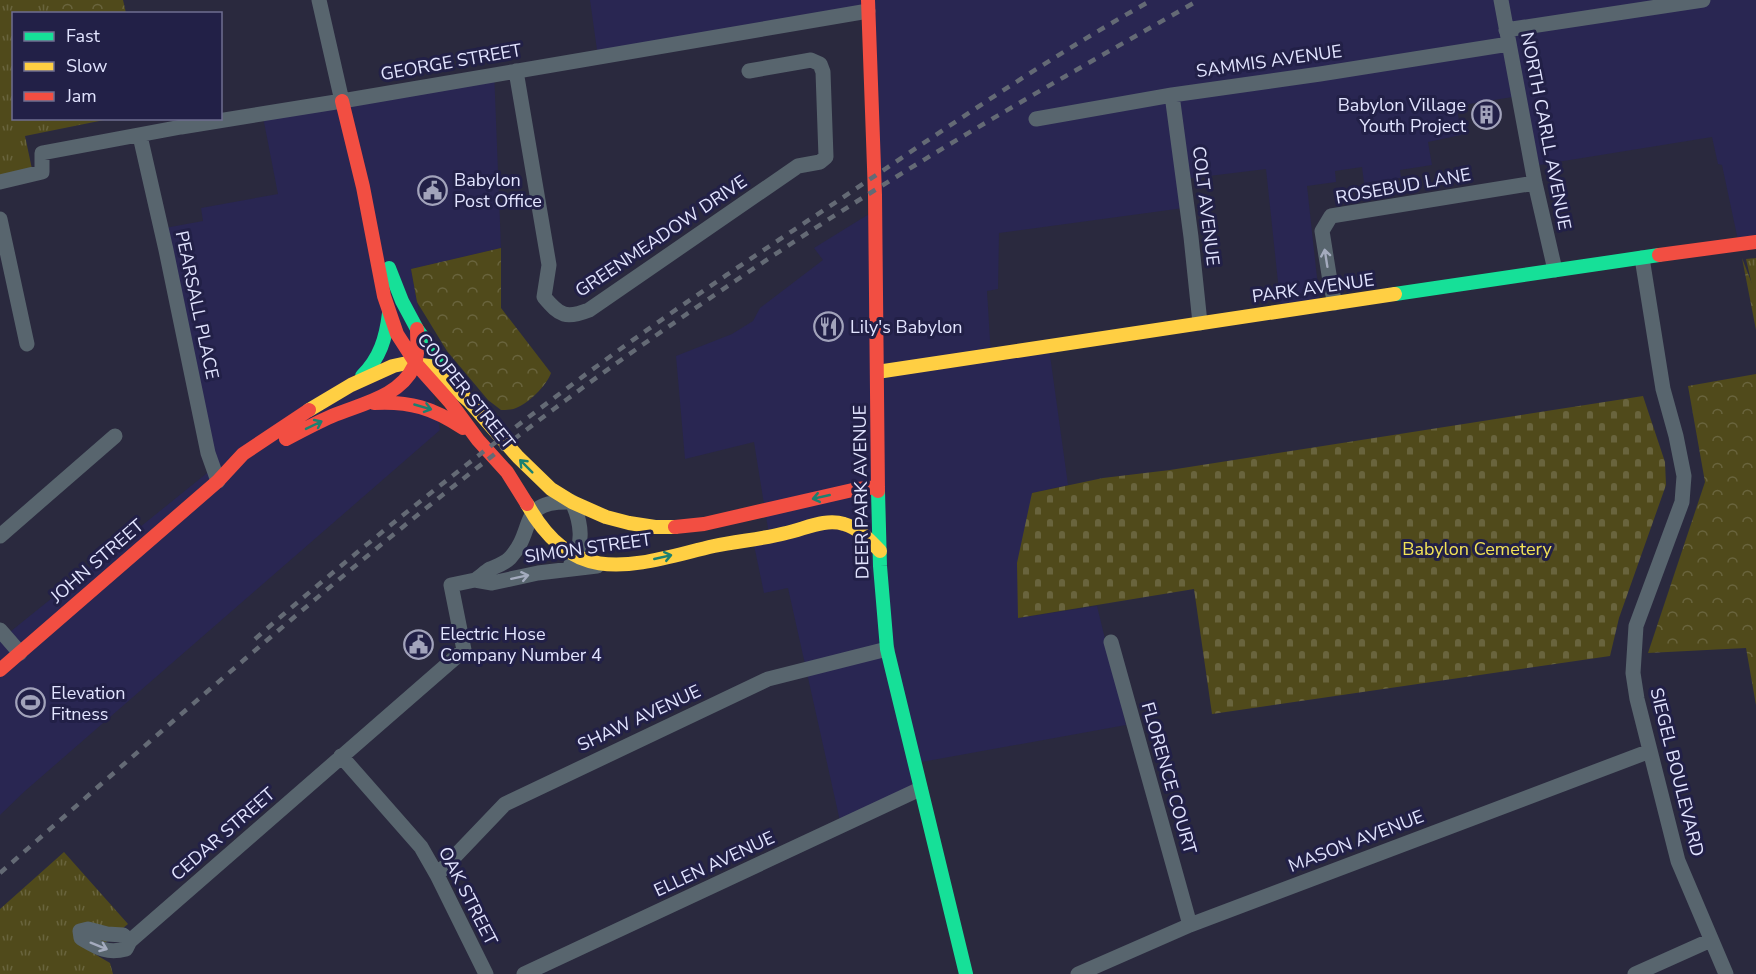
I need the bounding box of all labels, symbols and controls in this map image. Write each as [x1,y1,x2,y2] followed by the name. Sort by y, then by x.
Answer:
[12,12,222,120] legend
[66,24,101,48] text: Fast
[1515,30,1577,232] street label: NORTH CARLL AVENUE
[379,38,524,86] street label: GEORGE STREET
[1194,39,1344,83] street label: SAMMIS AVENUE
[66,54,107,78] text: Slow
[65,84,97,108] text: Jam
[1338,93,1467,138] place label: Babylon Village Youth Project
[1471,99,1503,131] building icon: Babylon Village Youth Project
[1187,145,1225,267] street label: COLT AVENUE
[1333,162,1473,210] street label: ROSEBUD LANE
[454,168,542,213] place label: Babylon Post Office
[570,169,752,303] street label: GREENMEADOW DRIVE
[417,174,449,206] public building icon: Babylon Post Office
[170,228,224,382] street label: PEARSALL PLACE
[1320,249,1331,269] one-way arrow
[1250,268,1376,308] street label: PARK AVENUE
[813,311,845,343] restaurant icon: Lily's Babylon
[850,315,962,339] place label: Lily's Babylon
[412,328,520,454] street label: COOPER STREET
[413,402,432,413] one-way arrow
[847,405,875,579] street label: DEER PARK AVENUE
[304,418,322,430] one-way arrow
[519,459,534,474] one-way arrow
[811,492,830,504] one-way arrow
[44,514,149,609] street label: JOHN STREET
[523,527,653,569] street label: SIMON STREET
[1402,537,1552,561] park label: Babylon Cemetery
[654,551,673,563] one-way arrow
[511,570,530,582] one-way arrow
[440,622,602,667] place label: Electric Hose Company Number 4
[403,628,435,660] public building icon: Electric Hose Company Number 4
[574,679,704,757] street label: SHAW AVENUE
[51,681,126,726] place label: Elevation Fitness
[1644,685,1710,859] street label: SIEGEL BOULEVARD
[14,687,46,719] sports icon: Elevation Fitness
[1136,699,1202,857] street label: FLORENCE COURT
[166,782,280,886] street label: CEDAR STREET
[1285,804,1427,878] street label: MASON AVENUE
[650,826,778,902] street label: ELLEN AVENUE
[433,843,503,950] street label: OAK STREET
[89,942,107,953] one-way arrow

